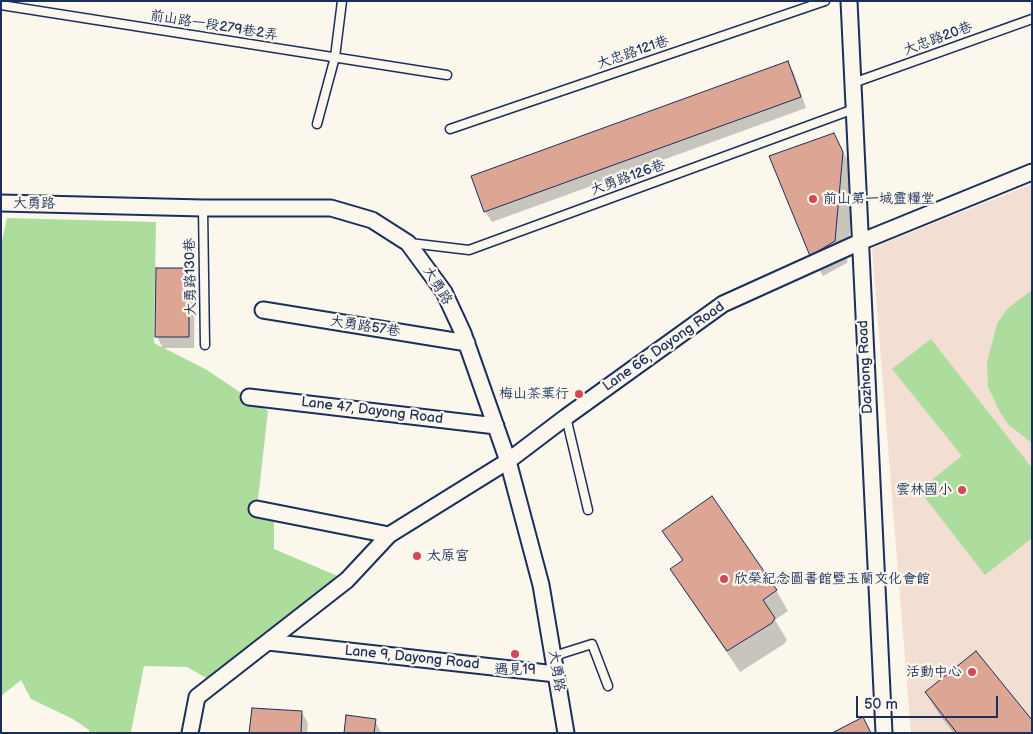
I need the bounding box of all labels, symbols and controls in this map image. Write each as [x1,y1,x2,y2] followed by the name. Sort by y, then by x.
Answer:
[149,8,279,44] street label: 前山路一段279巷2弄
[901,19,975,59] street label: 大忠路20巷
[595,33,671,73] street label: 大忠路121巷
[588,157,668,199] street label: 大勇路126巷
[823,191,935,207] place label: 前山第一城靈糧堂
[807,193,819,205] marker: 前山第一城靈糧堂
[13,195,55,213] street label: 大勇路
[182,238,200,316] street label: 大勇路130巷
[419,264,455,308] street label: 大勇路
[600,299,728,395] street label: Lane 66, Dayong Road
[329,313,401,341] street label: 大勇路57巷
[855,320,877,414] street label: Dazhong Road
[499,386,569,402] place label: 梅山茶葉行
[573,388,585,400] marker: 梅山茶葉行
[300,394,444,428] street label: Lane 47, Dayong Road
[896,482,952,498] place label: 雲林國小
[956,484,968,496] marker: 雲林國小
[427,548,469,564] place label: 太原宮
[411,550,423,562] marker: 太原宮
[734,571,930,587] place label: 欣榮紀念圖書館暨玉蘭文化會館
[718,573,730,585] marker: 欣榮紀念圖書館暨玉蘭文化會館
[344,643,480,673] street label: Lane 9, Dayong Road
[509,648,521,660] marker: 遇見19
[544,649,568,693] street label: 大勇路
[494,662,536,678] place label: 遇見19
[906,664,962,680] place label: 活動中心
[966,666,978,678] marker: 活動中心
[858,686,1000,718] scale bar
[864,695,898,714] text: 50 m

